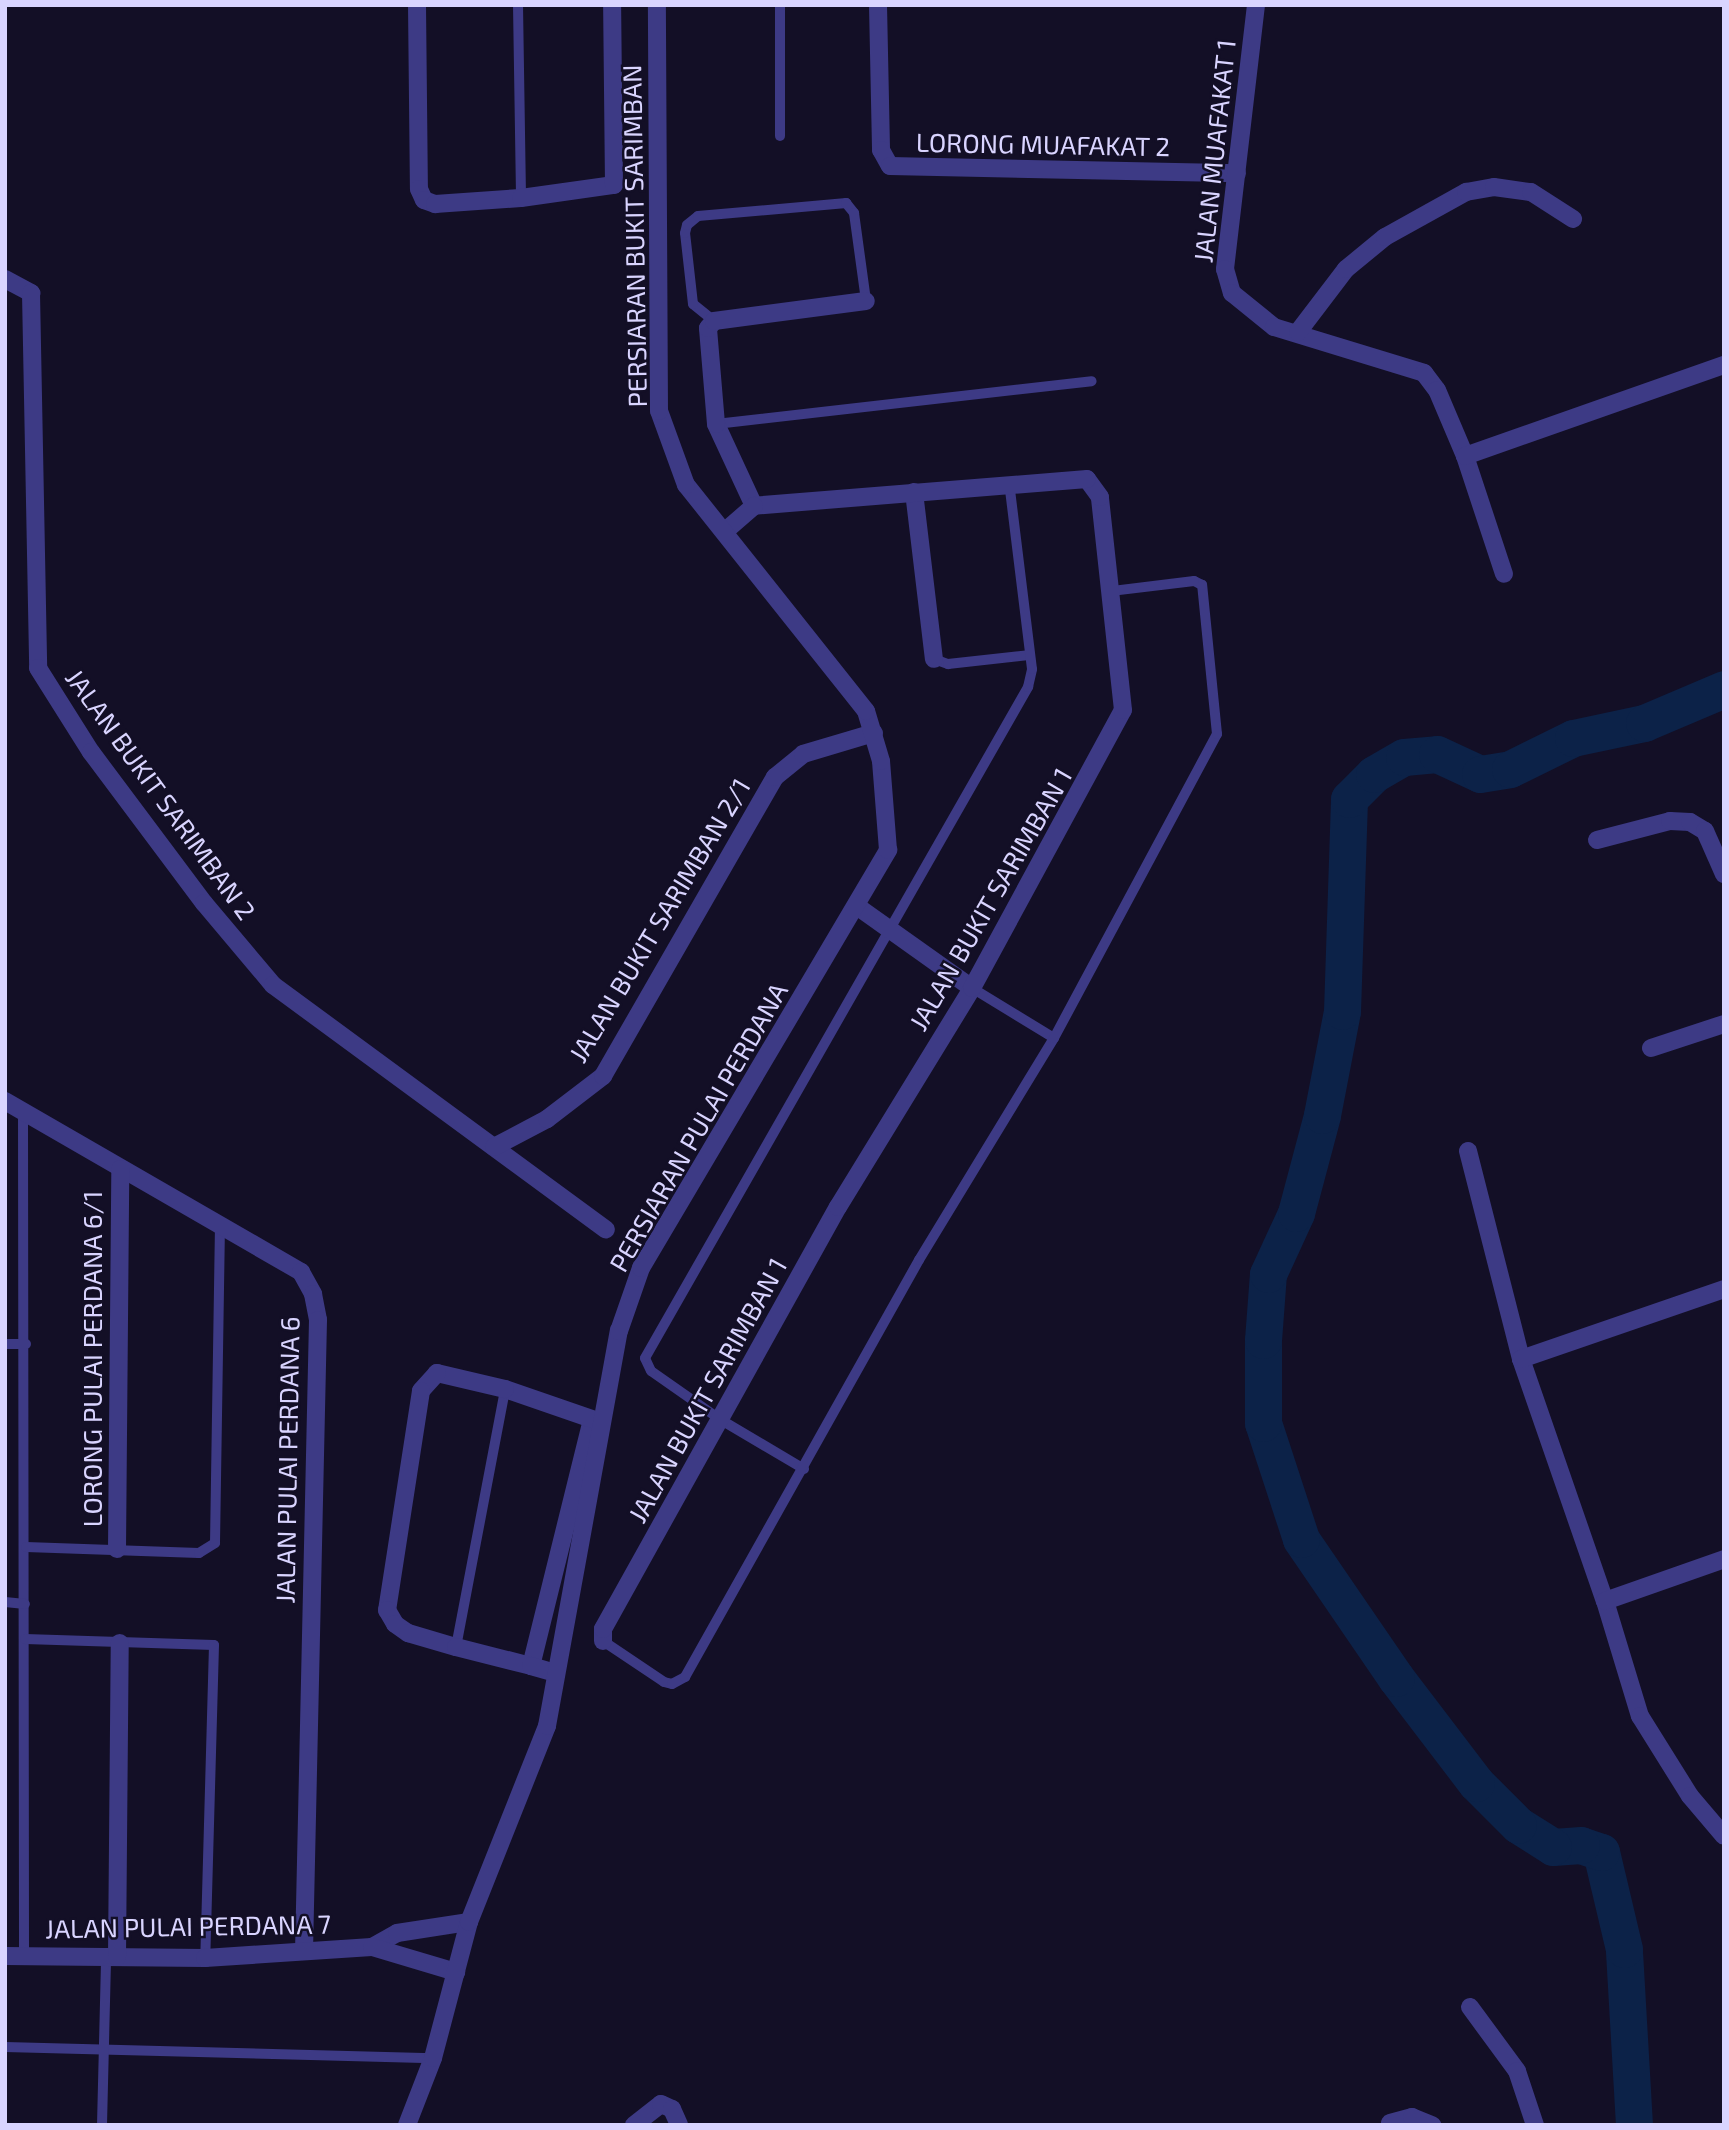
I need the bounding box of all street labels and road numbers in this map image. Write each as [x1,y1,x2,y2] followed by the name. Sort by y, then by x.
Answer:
[1187,38,1241,264] street label: JALAN MUAFAKAT 1
[615,64,653,408] street label: PERSIARAN BUKIT SARIMBAN
[915,126,1171,162] street label: LORONG MUAFAKAT 2
[59,662,263,926] street label: JALAN BUKIT SARIMBAN 2
[902,762,1078,1036] street label: JALAN BUKIT SARIMBAN 1
[562,772,756,1068] street label: JALAN BUKIT SARIMBAN 2/1
[602,977,794,1277] street label: PERSIARAN PULAI PERDANA
[76,1190,108,1528] street label: LORONG PULAI PERDANA 6/1
[621,1252,793,1528] street label: JALAN BUKIT SARIMBAN 1
[269,1316,305,1604] street label: JALAN PULAI PERDANA 6
[45,1908,331,1944] street label: JALAN PULAI PERDANA 7

